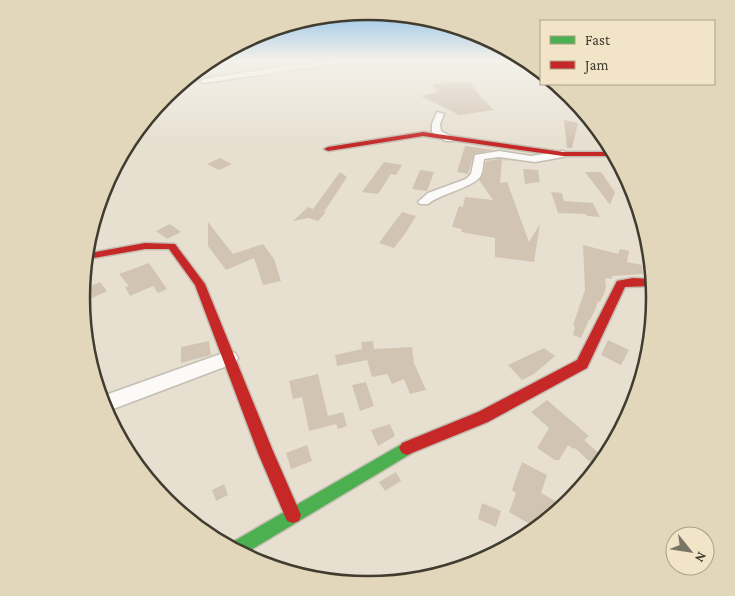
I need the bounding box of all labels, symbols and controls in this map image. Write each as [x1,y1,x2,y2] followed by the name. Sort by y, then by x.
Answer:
[540,20,715,85] legend
[585,32,611,48] text: Fast
[583,57,608,74] text: Jam
[665,526,715,576] north arrow
[692,549,711,566] text: N

